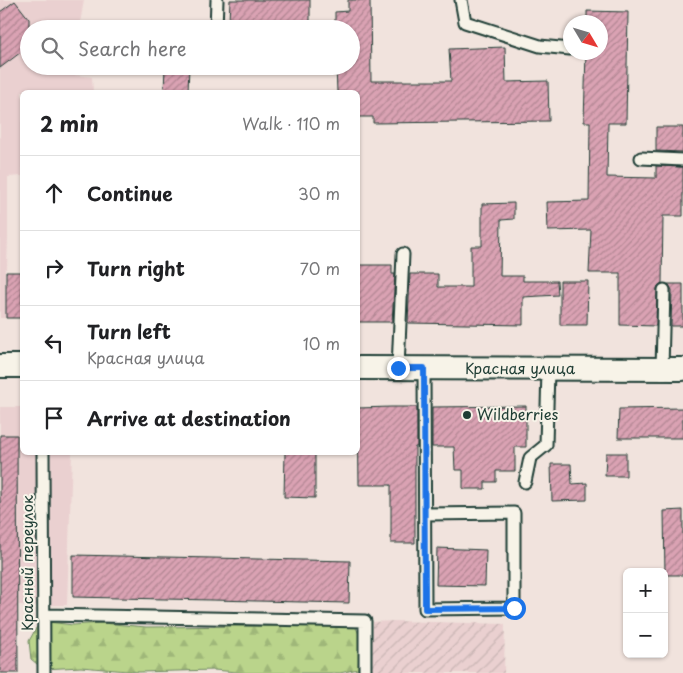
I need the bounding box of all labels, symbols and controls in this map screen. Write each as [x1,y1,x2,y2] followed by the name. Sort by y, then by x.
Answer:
[563,15,608,60] north arrow
[20,20,360,75] search box
[38,34,66,62] icon: search
[78,34,187,62] text: Search here
[40,107,99,139] text: 2 min
[242,111,340,135] text: Walk · 110 m
[40,179,68,207] icon: ahead
[87,179,173,207] text: Continue
[298,181,340,205] text: 30 m
[40,254,68,282] icon: right
[87,254,185,282] text: Turn right
[300,256,340,280] text: 70 m
[87,317,171,345] text: Turn left
[40,329,68,357] icon: left
[303,331,340,355] text: 10 m
[87,345,205,369] text: Красная улица
[465,356,576,379] street label: Красная улица
[387,357,410,380] route end
[477,402,559,425] place label: Wildberries
[40,404,68,432] icon: arrive
[87,404,291,432] text: Arrive at destination
[461,409,473,421] marker: Wildberries
[15,495,38,631] street label: Красный переулок
[623,568,668,658] map controls
[623,568,668,613] button: +
[503,597,526,620] route start
[623,613,668,658] button: −

